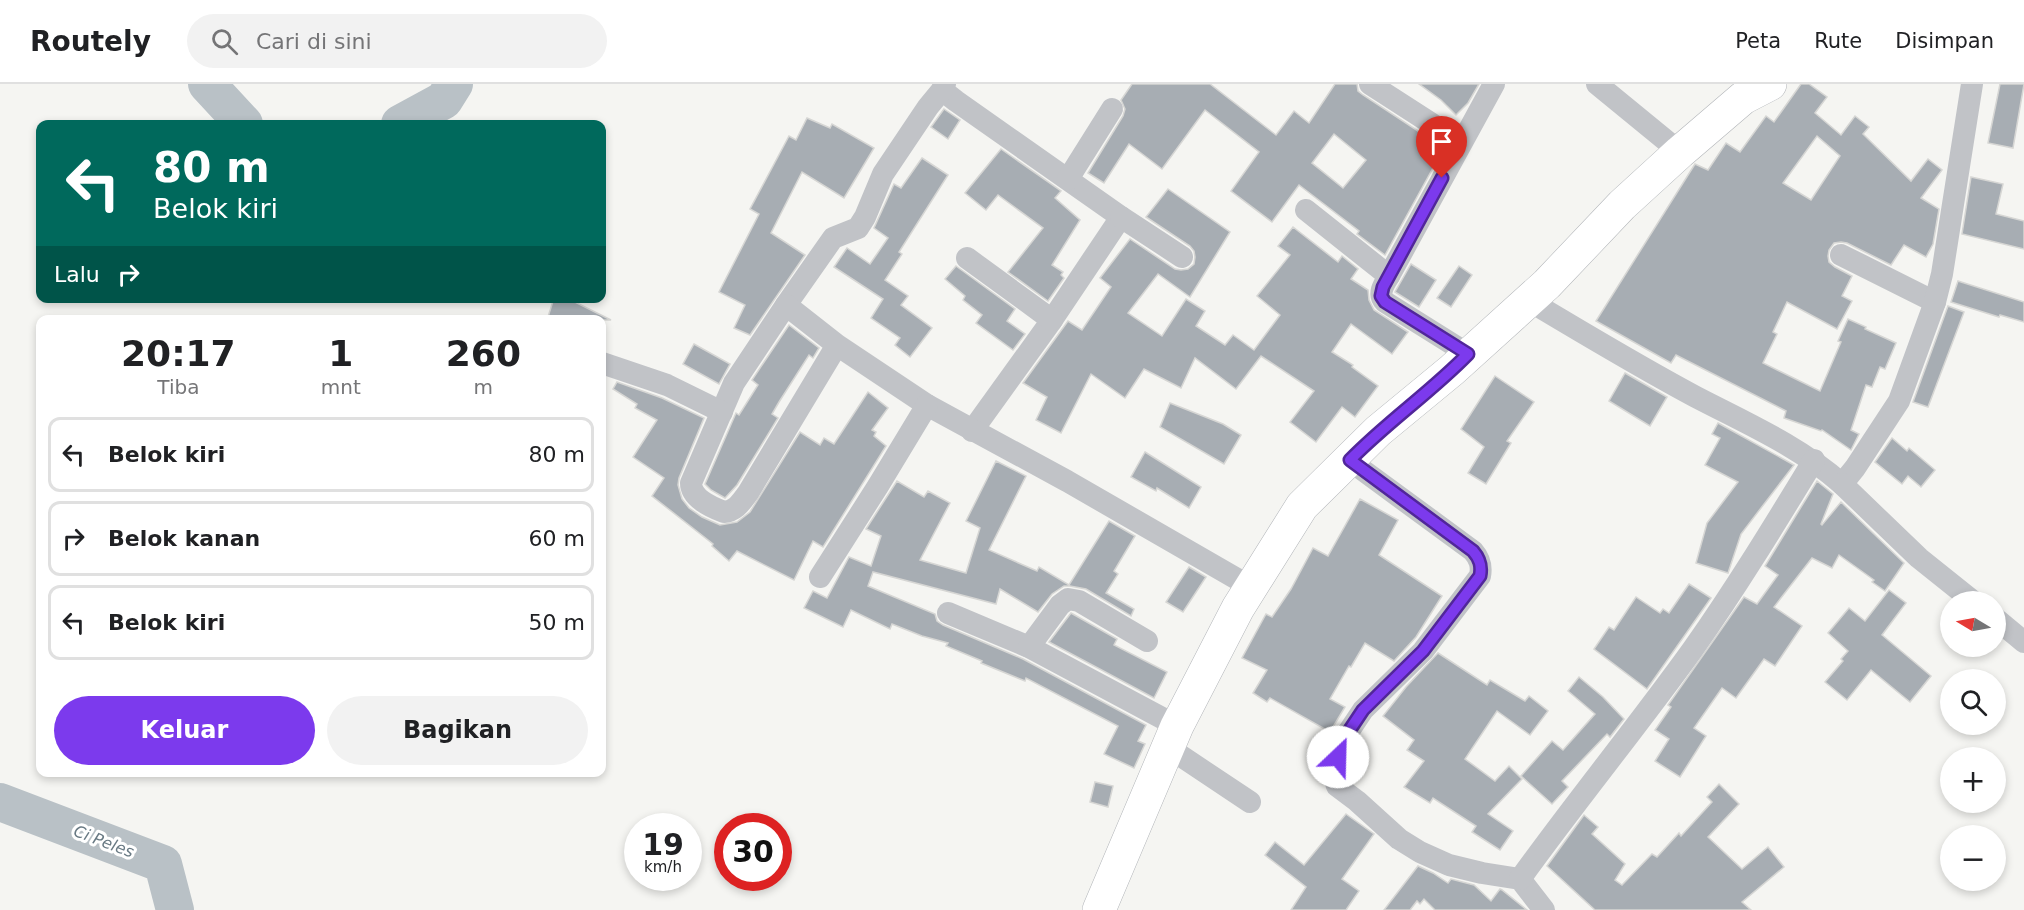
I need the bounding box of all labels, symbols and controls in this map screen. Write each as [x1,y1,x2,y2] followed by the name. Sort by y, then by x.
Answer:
[187,14,607,68] search box
[30,25,151,58] text: Routely
[208,25,241,58] icon: search
[256,29,372,54] text: Cari di sini
[1735,29,1781,53] text: Peta
[1814,29,1862,53] text: Rute
[1895,29,1994,53] text: Disimpan
[1416,116,1467,178] pin
[1425,125,1458,158] icon: arrive
[153,143,270,192] text: 80 m
[54,144,132,222] icon: left
[153,193,278,224] text: Belok kiri
[112,258,145,291] icon: right
[54,262,100,287] text: Lalu
[121,333,236,374] text: 20:17
[328,333,353,374] text: 1
[446,333,521,374] text: 260
[157,375,199,399] text: Tiba
[321,375,361,399] text: mnt
[474,375,493,399] text: m
[57,438,90,471] icon: left
[108,442,225,467] text: Belok kiri
[529,442,585,467] text: 80 m
[57,522,90,555] icon: right
[108,526,260,551] text: Belok kanan
[529,526,585,551] text: 60 m
[1940,591,2006,657] north arrow
[1940,591,2006,891] map controls
[57,606,90,639] icon: left
[108,610,225,635] text: Belok kiri
[529,610,585,635] text: 50 m
[1940,669,2006,735] button: search
[54,696,315,765] button: Keluar
[327,696,588,765] button: Bagikan
[1306,725,1370,789] position arrow
[1940,747,2006,813] button: +
[714,813,792,891] speed limit sign: 30
[71,821,137,862] water label: Ci Peles
[1940,825,2006,891] button: −
[642,827,684,862] text: 19
[644,858,682,876] text: km/h

